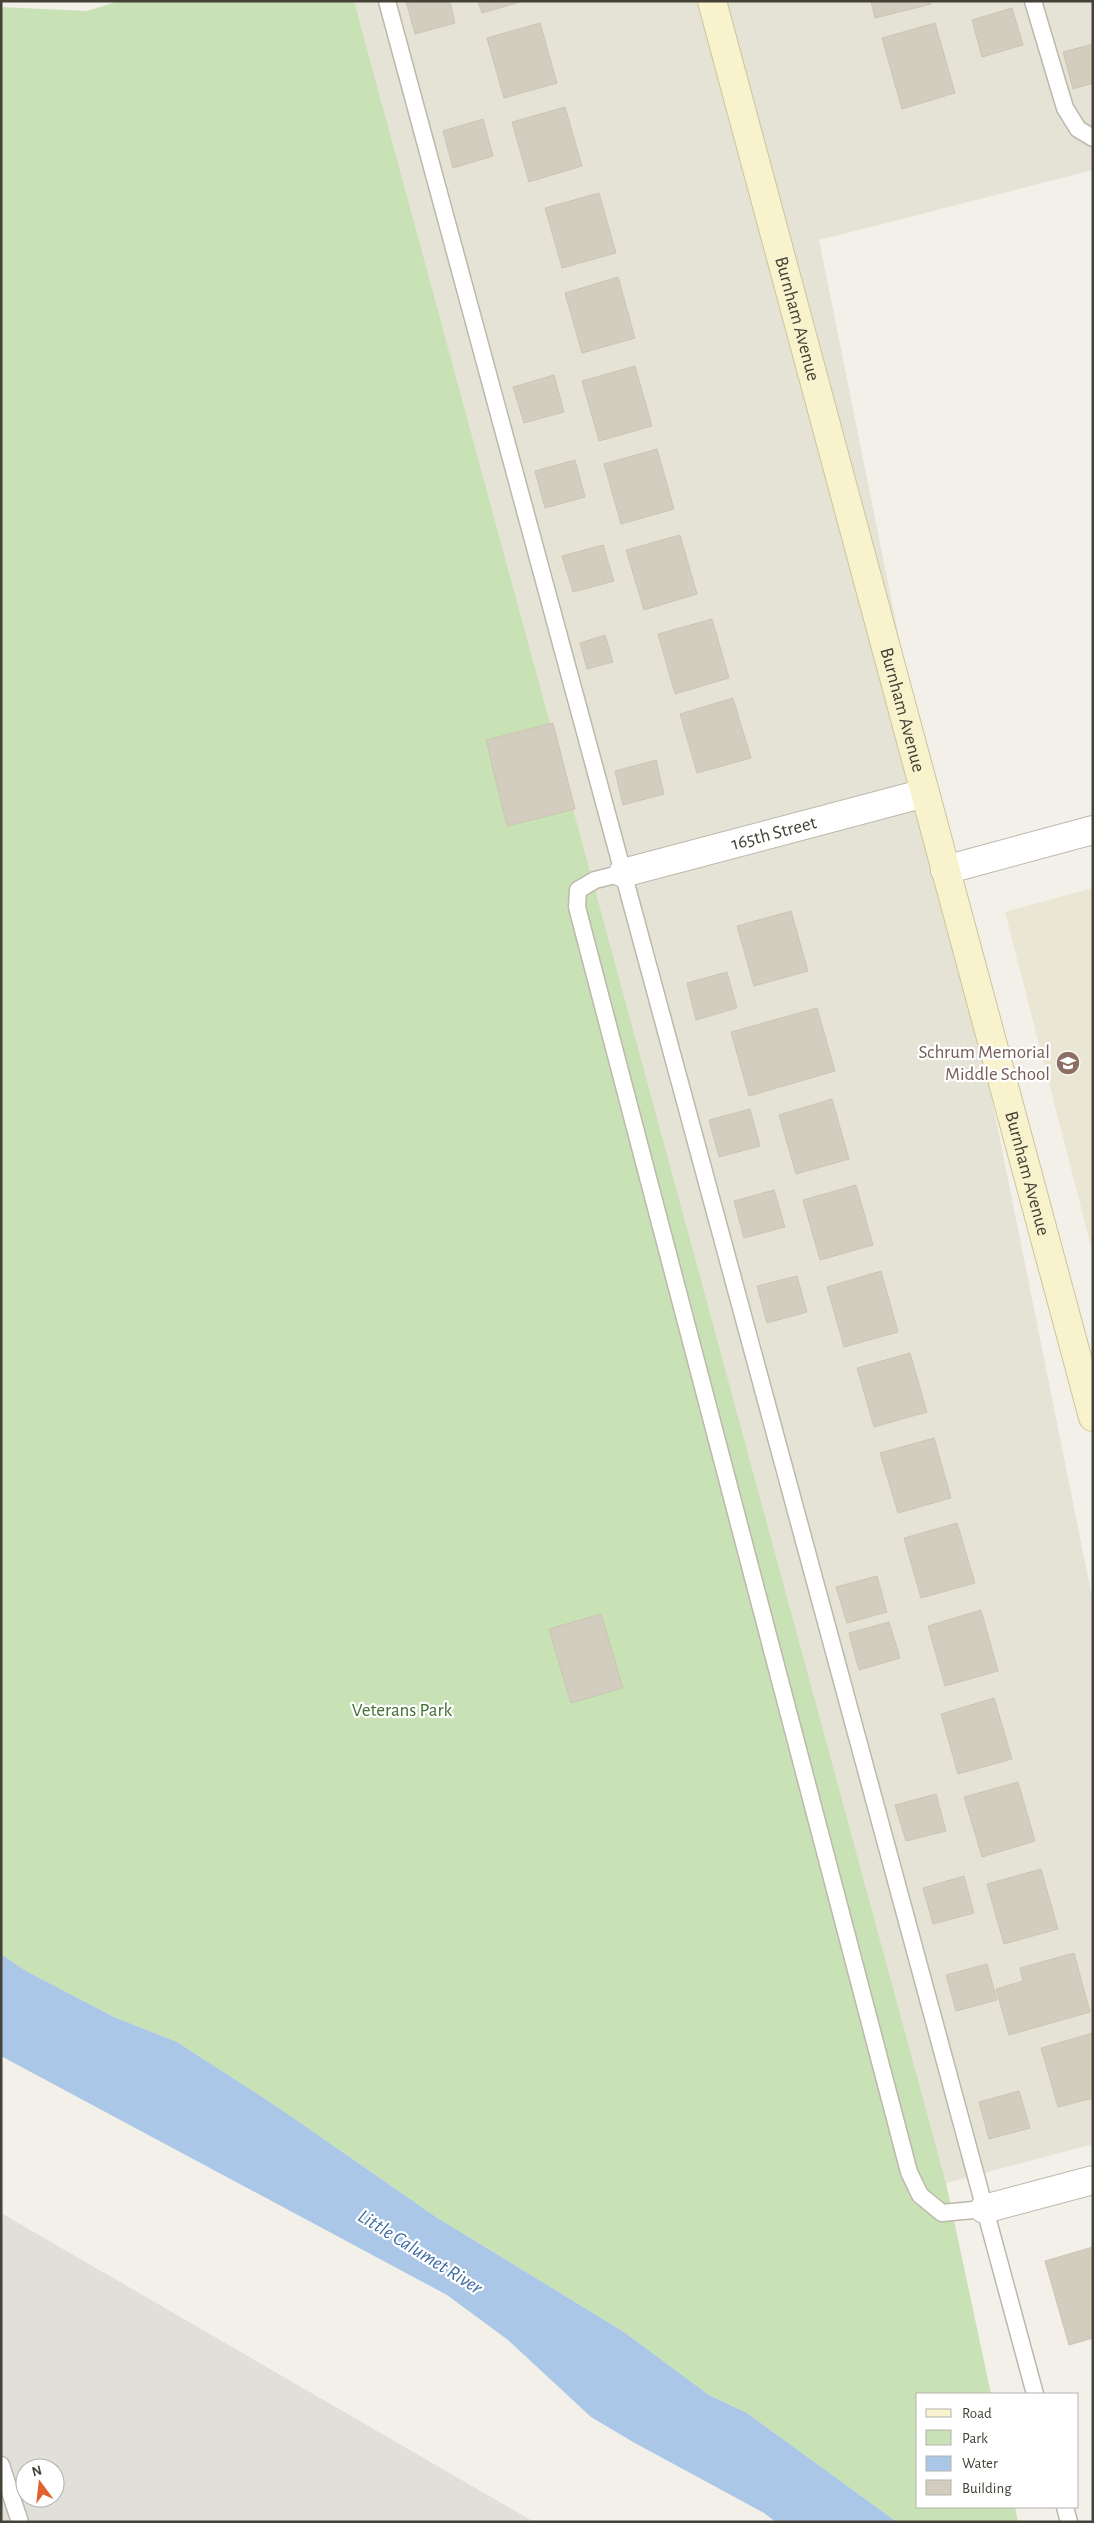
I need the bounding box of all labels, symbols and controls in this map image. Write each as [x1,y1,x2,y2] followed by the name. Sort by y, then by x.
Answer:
[772,254,823,383] street label: Burnham Avenue
[877,646,929,774] street label: Burnham Avenue
[729,813,818,853] street label: 165th Street
[919,1043,1050,1084] place label: Schrum Memorial Middle School
[1055,1050,1081,1076] school or university icon: Schrum Memorial Middle School
[1002,1109,1053,1238] street label: Burnham Avenue
[352,1701,453,1720] park label: Veterans Park
[354,2206,486,2298] water label: Little Calumet River
[916,2393,1079,2508] legend
[962,2406,992,2421] text: Road
[962,2431,988,2446] text: Park
[962,2456,998,2471] text: Water
[15,2458,65,2508] north arrow
[30,2463,43,2479] text: N
[962,2481,1012,2496] text: Building

